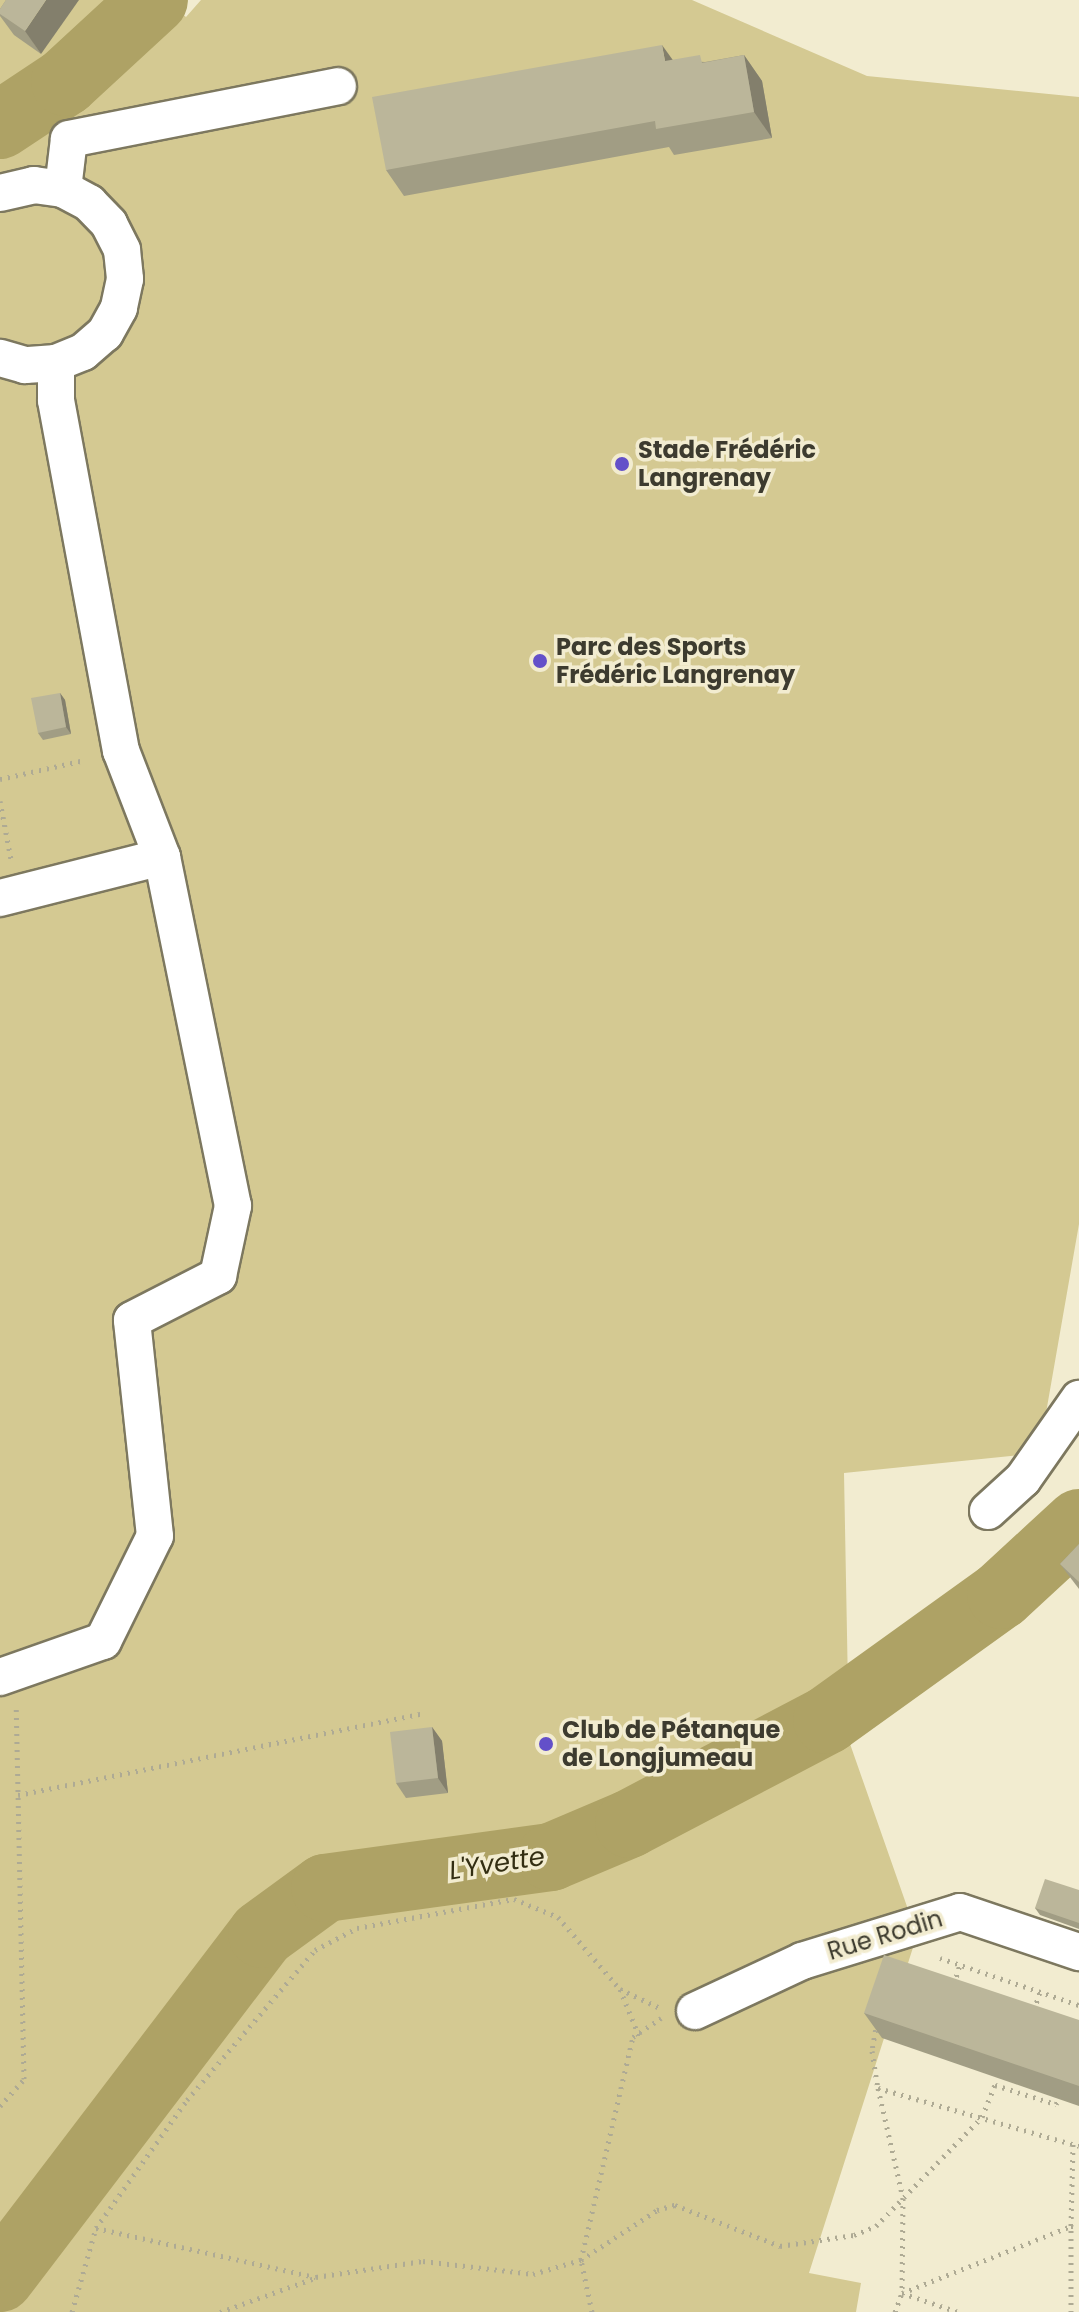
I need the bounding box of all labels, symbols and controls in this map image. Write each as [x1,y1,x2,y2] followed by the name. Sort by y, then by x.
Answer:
[638,436,816,492] place label: Stade Frédéric Langrenay
[613,455,631,473] marker: Stade Frédéric Langrenay
[556,633,795,689] place label: Parc des Sports Frédéric Langrenay
[531,652,549,670] marker: Parc des Sports Frédéric Langrenay
[562,1716,780,1772] place label: Club de Pétanque de Longjumeau
[537,1735,555,1753] marker: Club de Pétanque de Longjumeau
[447,1841,547,1887] water label: L'Yvette
[824,1904,946,1966] street label: Rue Rodin

